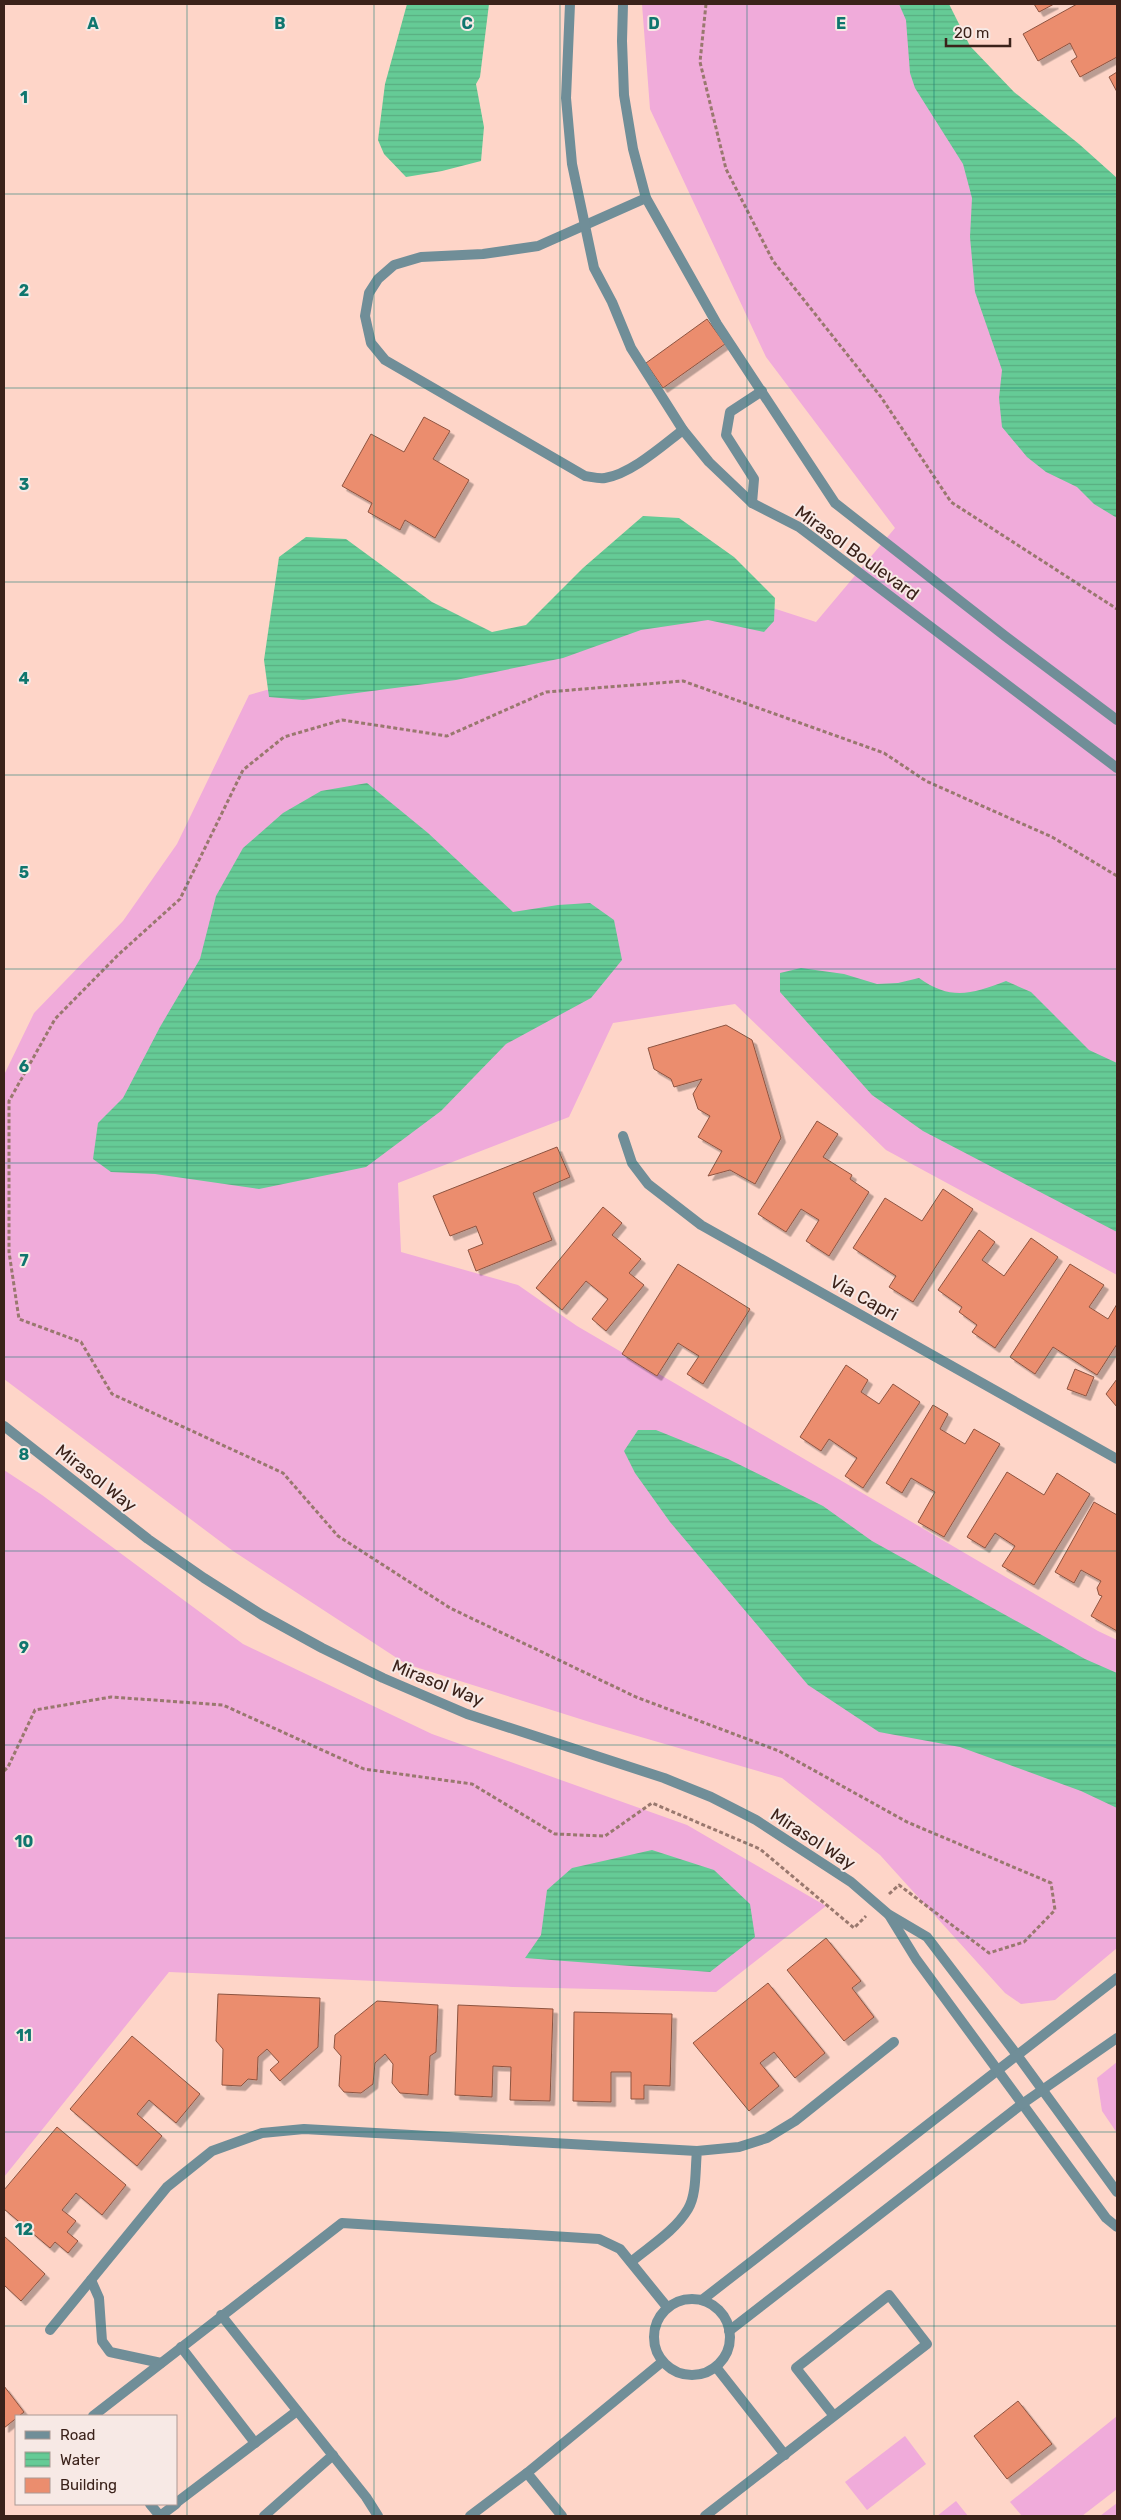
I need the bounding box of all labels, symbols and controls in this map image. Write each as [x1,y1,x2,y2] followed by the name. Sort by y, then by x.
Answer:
[87,14,99,33] text: A
[274,14,286,33] text: B
[461,14,473,33] text: C
[648,14,660,33] text: D
[836,14,846,33] text: E
[946,15,1010,47] scale bar
[954,24,989,42] text: 20 m
[20,88,28,107] text: 1
[19,281,29,300] text: 2
[19,475,29,494] text: 3
[791,501,923,605] street label: Mirasol Boulevard
[19,669,30,688] text: 4
[19,863,29,882] text: 5
[19,1057,29,1076] text: 6
[19,1251,29,1270] text: 7
[826,1270,902,1326] street label: Via Capri
[51,1439,141,1517] street label: Mirasol Way
[19,1445,30,1464] text: 8
[19,1638,29,1657] text: 9
[389,1655,487,1711] street label: Mirasol Way
[766,1803,860,1875] street label: Mirasol Way
[15,1832,34,1851] text: 10
[16,2026,32,2045] text: 11
[15,2220,33,2239] text: 12
[15,2415,178,2505] legend
[60,2426,96,2444] text: Road
[60,2451,100,2469] text: Water
[60,2476,117,2494] text: Building

